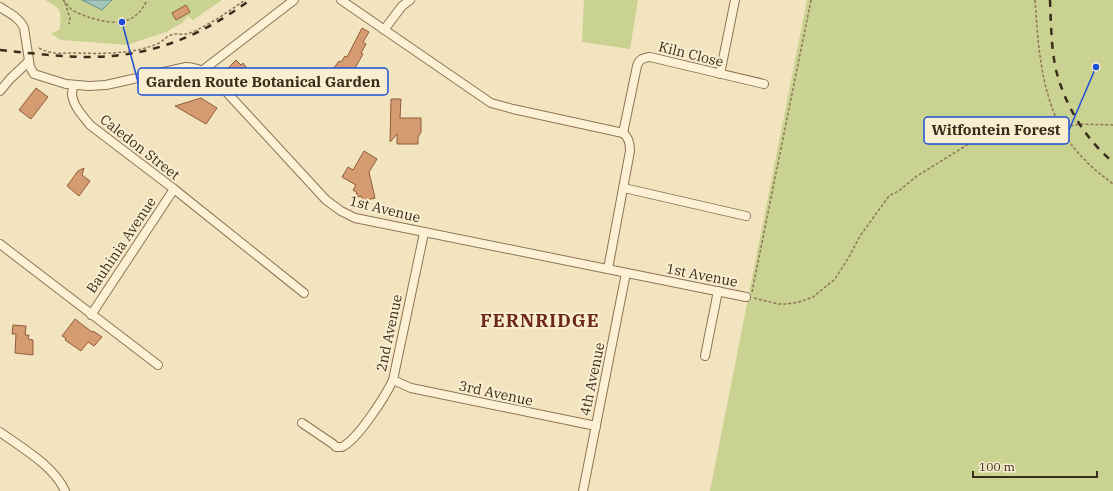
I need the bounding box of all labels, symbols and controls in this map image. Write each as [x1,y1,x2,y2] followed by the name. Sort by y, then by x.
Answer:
[657,37,725,71] street label: Kiln Close
[138,68,388,95] callout: Garden Route Botanical Garden
[146,72,380,91] text: Garden Route Botanical Garden
[96,110,184,184] street label: Caledon Street
[924,117,1069,144] callout: Witfontein Forest
[932,120,1061,139] text: Witfontein Forest
[348,191,422,227] street label: 1st Avenue
[82,193,160,297] street label: Bauhinia Avenue
[665,259,739,291] street label: 1st Avenue
[372,293,406,373] street label: 2nd Avenue
[480,309,600,332] district label: FERNRIDGE
[575,341,609,417] street label: 4th Avenue
[457,376,535,410] street label: 3rd Avenue
[973,453,1097,479] scale bar
[979,459,1015,474] text: 100 m

